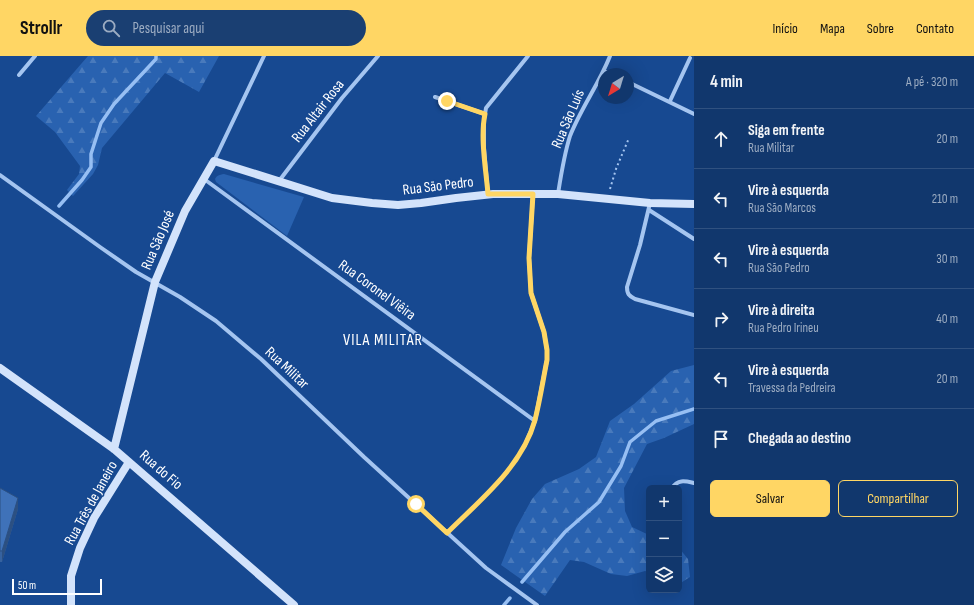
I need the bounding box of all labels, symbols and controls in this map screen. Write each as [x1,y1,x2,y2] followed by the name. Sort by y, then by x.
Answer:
[86,10,366,46] search box
[20,17,62,40] text: Strollr
[100,17,122,39] icon: search
[132,19,204,38] text: Pesquisar aqui
[772,20,798,37] text: Início
[820,20,845,37] text: Mapa
[867,20,894,37] text: Sobre
[916,20,954,37] text: Contato
[598,68,634,104] north arrow
[710,72,743,92] text: 4 min
[906,74,958,90] text: A pé · 320 m
[288,76,349,146] street label: Rua Altair Rosa
[547,87,589,151] street label: Rua São Luís
[438,92,456,110] route end
[748,121,825,140] text: Siga em frente
[710,128,732,150] icon: ahead
[936,131,958,147] text: 20 m
[748,140,794,156] text: Rua Militar
[402,172,474,200] street label: Rua São Pedro
[748,181,829,200] text: Vire à esquerda
[710,188,732,210] icon: left
[932,191,958,207] text: 210 m
[748,200,816,216] text: Rua São Marcos
[137,207,179,273] street label: Rua São José
[748,241,829,260] text: Vire à esquerda
[710,248,732,270] icon: left
[936,251,958,267] text: 30 m
[335,256,420,325] street label: Rua Coronel Viêira
[748,260,810,276] text: Rua São Pedro
[748,301,815,320] text: Vire à direita
[710,308,732,330] icon: right
[936,311,958,327] text: 40 m
[748,320,819,336] text: Rua Pedro Irineu
[343,331,423,350] district label: VILA MILITAR
[261,343,314,394] street label: Rua Militar
[748,361,829,380] text: Vire à esquerda
[710,368,732,390] icon: left
[936,371,958,387] text: 20 m
[748,380,835,396] text: Travessa da Pedreira
[710,428,732,450] icon: arrive
[748,429,851,448] text: Chegada ao destino
[135,446,187,494] street label: Rua do Fio
[60,458,122,548] street label: Rua Três de Janeiro
[710,480,830,517] button: Salvar
[838,480,958,517] button: Compartilhar
[646,485,682,593] map controls
[646,485,682,521] button: +
[407,495,425,513] route start
[646,521,682,557] button: −
[646,557,682,593] button: layers
[12,577,102,596] scale bar
[18,579,36,592] text: 50 m

